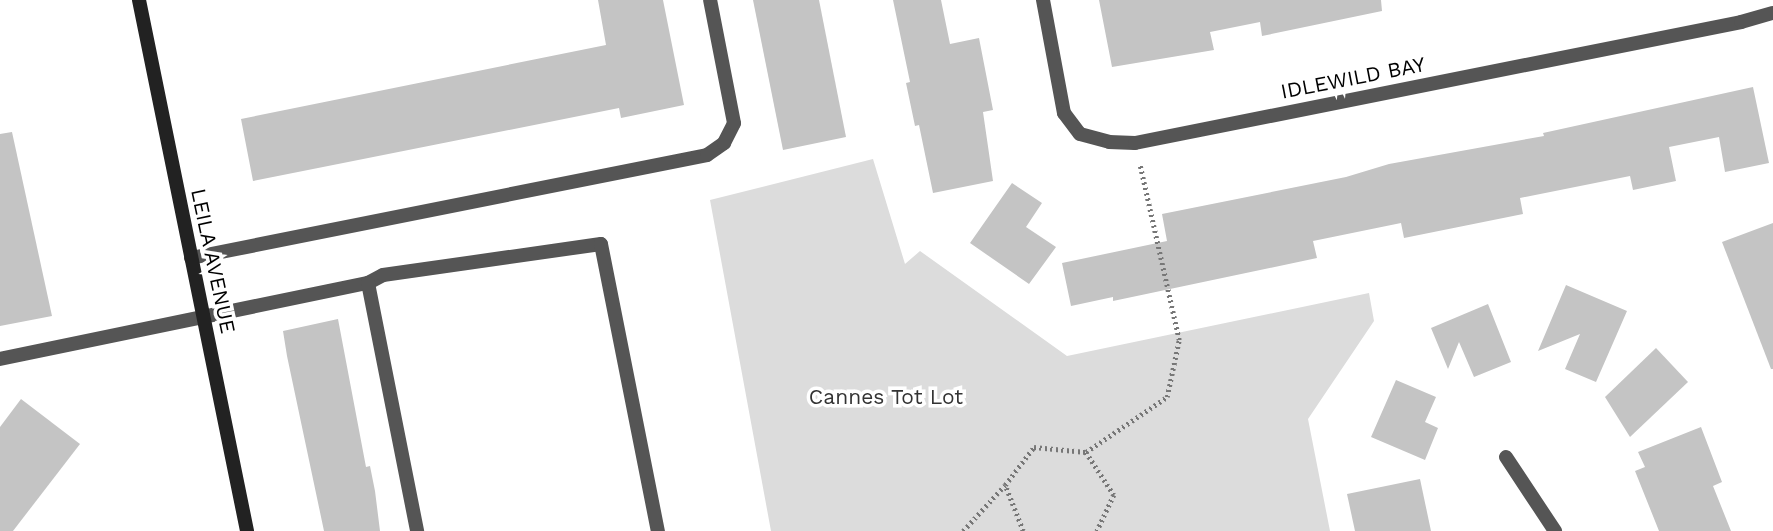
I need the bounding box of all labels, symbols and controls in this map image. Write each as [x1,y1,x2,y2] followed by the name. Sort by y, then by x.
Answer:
[1279,52,1427,104] street label: IDLEWILD BAY
[185,185,241,337] street label: LEILA AVENUE
[809,384,963,410] park label: Cannes Tot Lot

